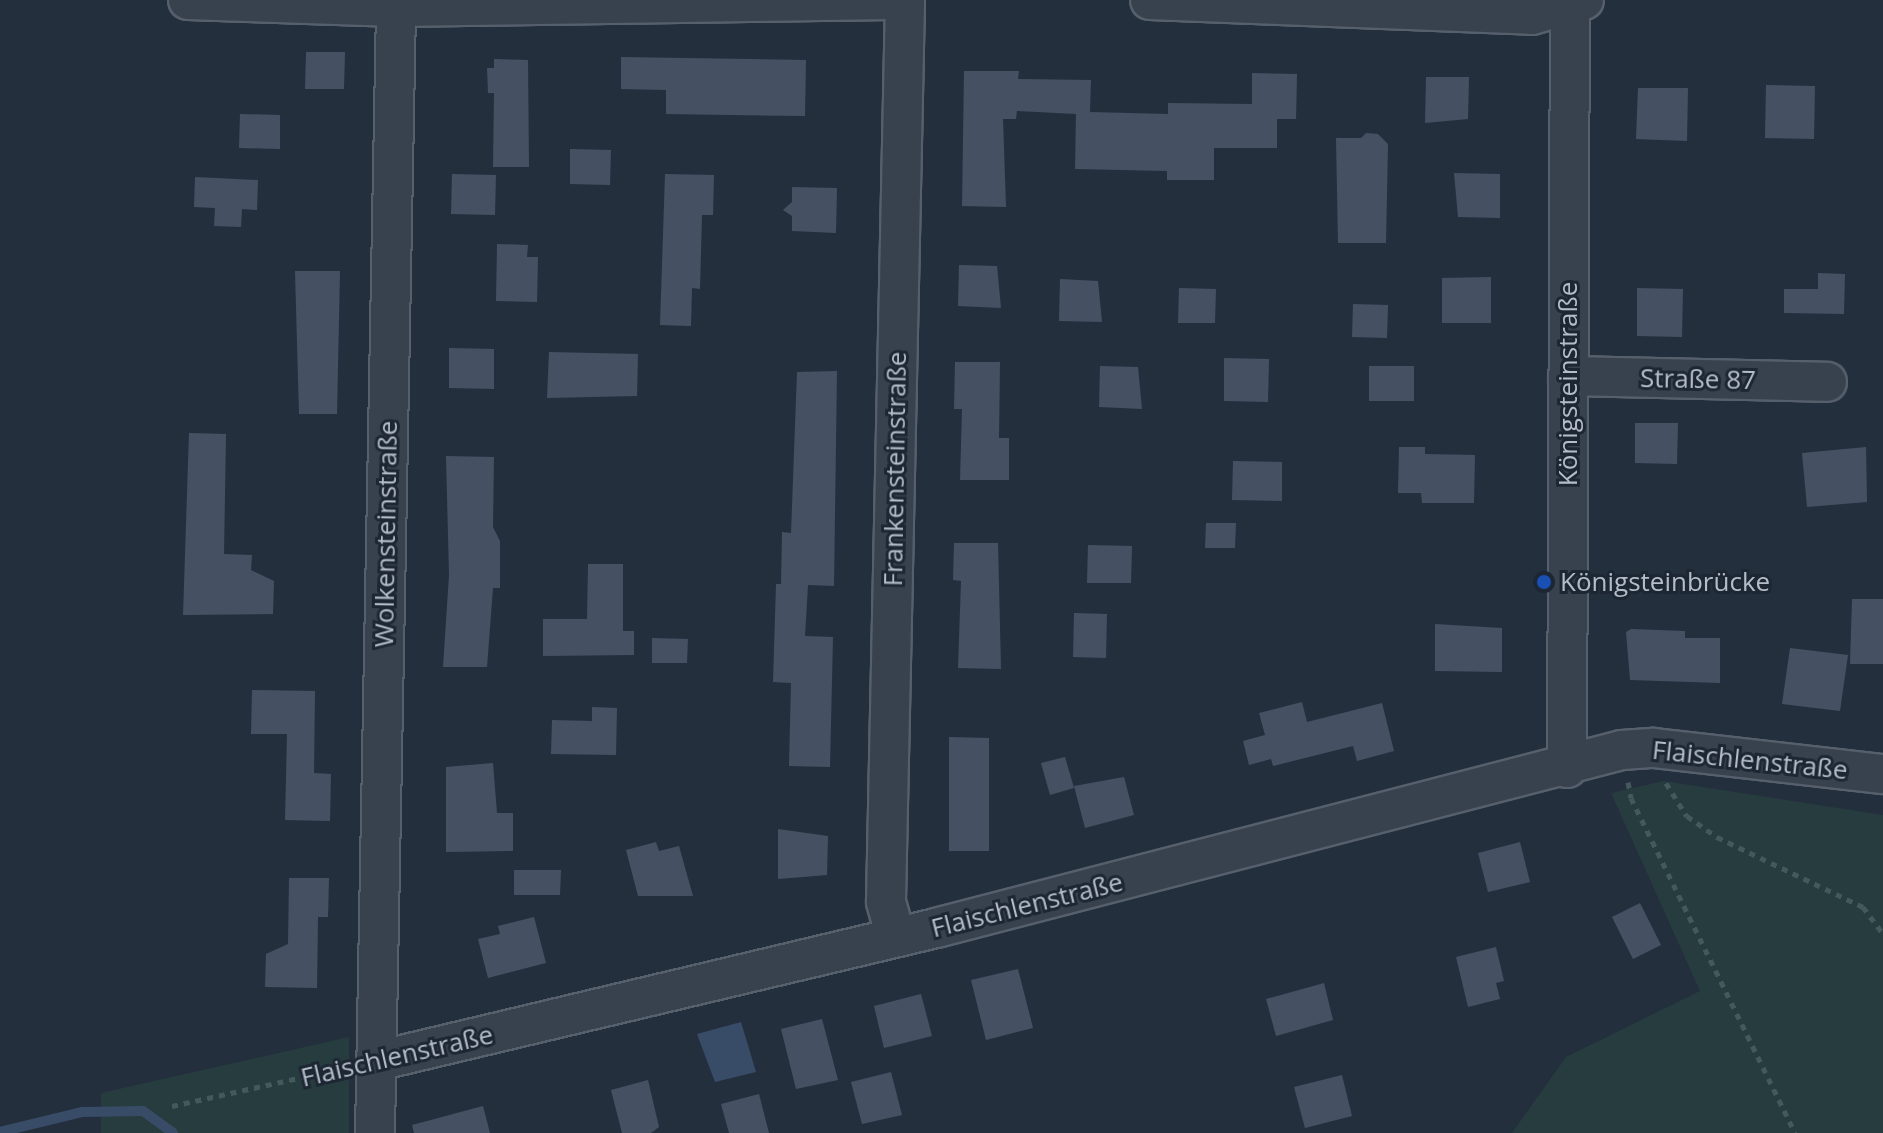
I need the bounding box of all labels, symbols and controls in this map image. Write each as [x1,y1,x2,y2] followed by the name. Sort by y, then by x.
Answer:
[1552,282,1584,486] street label: Königsteinstraße
[877,351,913,587] street label: Frankensteinstraße
[1640,362,1756,396] street label: Straße 87
[368,420,404,648] street label: Wolkensteinstraße
[1560,566,1770,598] place label: Königsteinbrücke
[1535,573,1553,591] marker: Königsteinbrücke
[1651,734,1849,786] street label: Flaischlenstraße
[928,866,1126,944] street label: Flaischlenstraße
[298,1019,496,1093] street label: Flaischlenstraße

